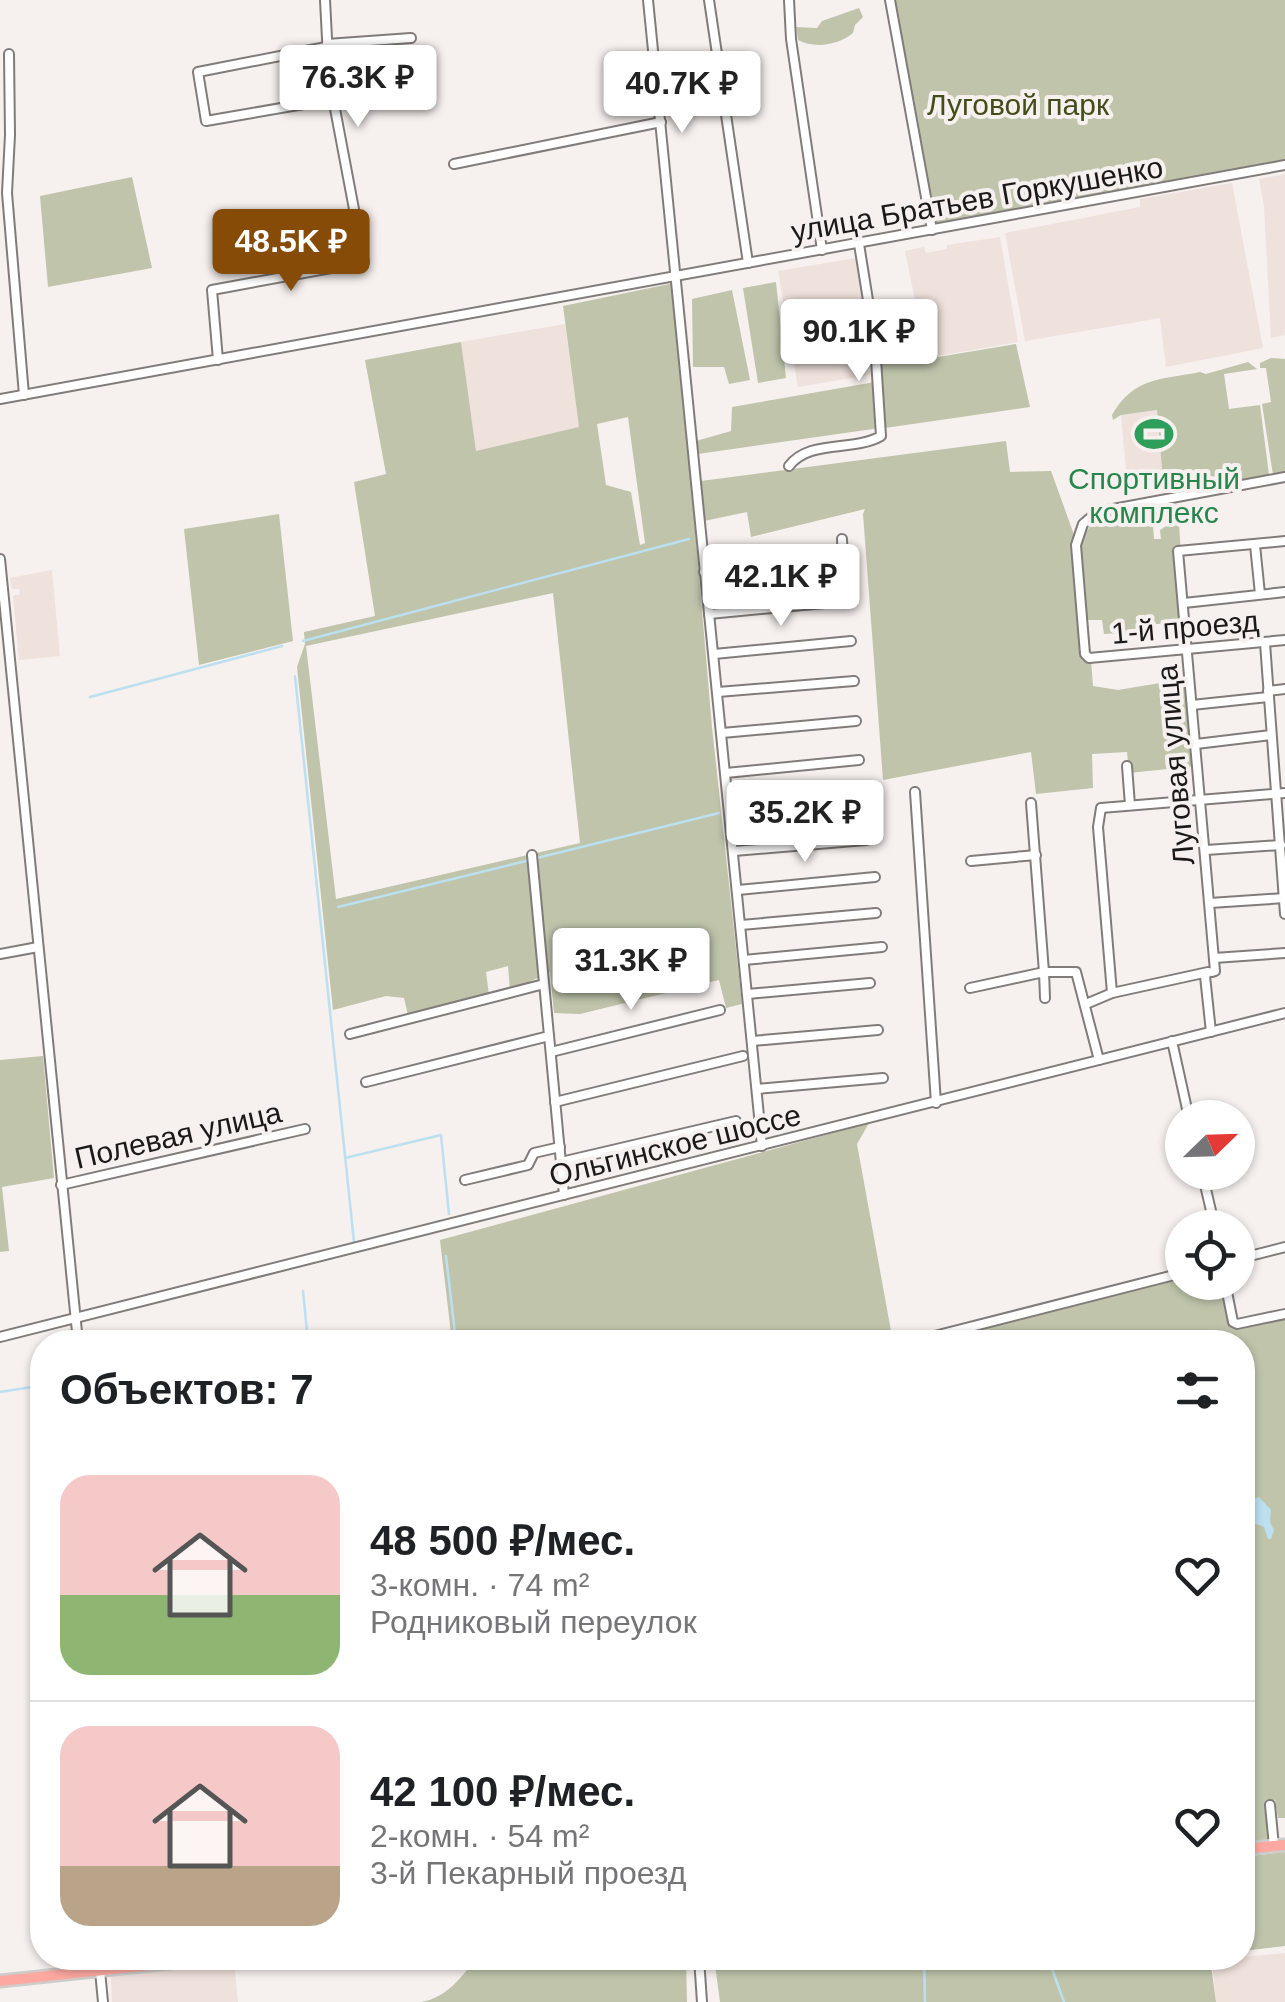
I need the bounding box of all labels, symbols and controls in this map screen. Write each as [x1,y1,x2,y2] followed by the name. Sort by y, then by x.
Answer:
[266,45,450,130] pin: 76.3K ₽
[590,51,774,136] pin: 40.7K ₽
[302,59,414,95] text: 76.3K ₽
[626,65,738,101] text: 40.7K ₽
[927,88,1110,121] park label: Луговой парк
[788,150,1166,248] street label: улица Братьев Горкушенко
[199,209,383,294] pin: 48.5K ₽
[235,223,347,259] text: 48.5K ₽
[767,299,951,384] pin: 90.1K ₽
[803,313,915,349] text: 90.1K ₽
[1133,413,1175,455] sports icon: Спортивный комплекс
[1068,462,1240,529] place label: Спортивный комплекс
[689,544,873,629] pin: 42.1K ₽
[725,558,837,594] text: 42.1K ₽
[1110,604,1260,650] street label: 1-й проезд
[1150,663,1200,867] street label: Луговая улица
[713,780,897,865] pin: 35.2K ₽
[749,794,861,830] text: 35.2K ₽
[539,928,723,1013] pin: 31.3K ₽
[575,942,687,978] text: 31.3K ₽
[71,1095,285,1175] street label: Полевая улица
[546,1098,804,1192] street label: Ольгинское шоссе
[1165,1100,1255,1190] north arrow
[1165,1100,1255,1300] map controls
[1165,1210,1255,1300] button: locate
[1170,1363,1225,1418] icon: filters
[60,1366,314,1413] text: Объектов: 7
[140,1515,260,1635] icon: home
[370,1517,635,1564] text: 48 500 ₽/мес.
[1170,1548,1225,1603] icon: heart
[370,1567,589,1603] text: 3-комн. · 74 m²
[370,1604,697,1640] text: Родниковый переулок
[140,1766,260,1886] icon: home
[370,1768,635,1815] text: 42 100 ₽/мес.
[1170,1799,1225,1854] icon: heart
[370,1818,589,1854] text: 2-комн. · 54 m²
[370,1855,686,1891] text: 3-й Пекарный проезд

